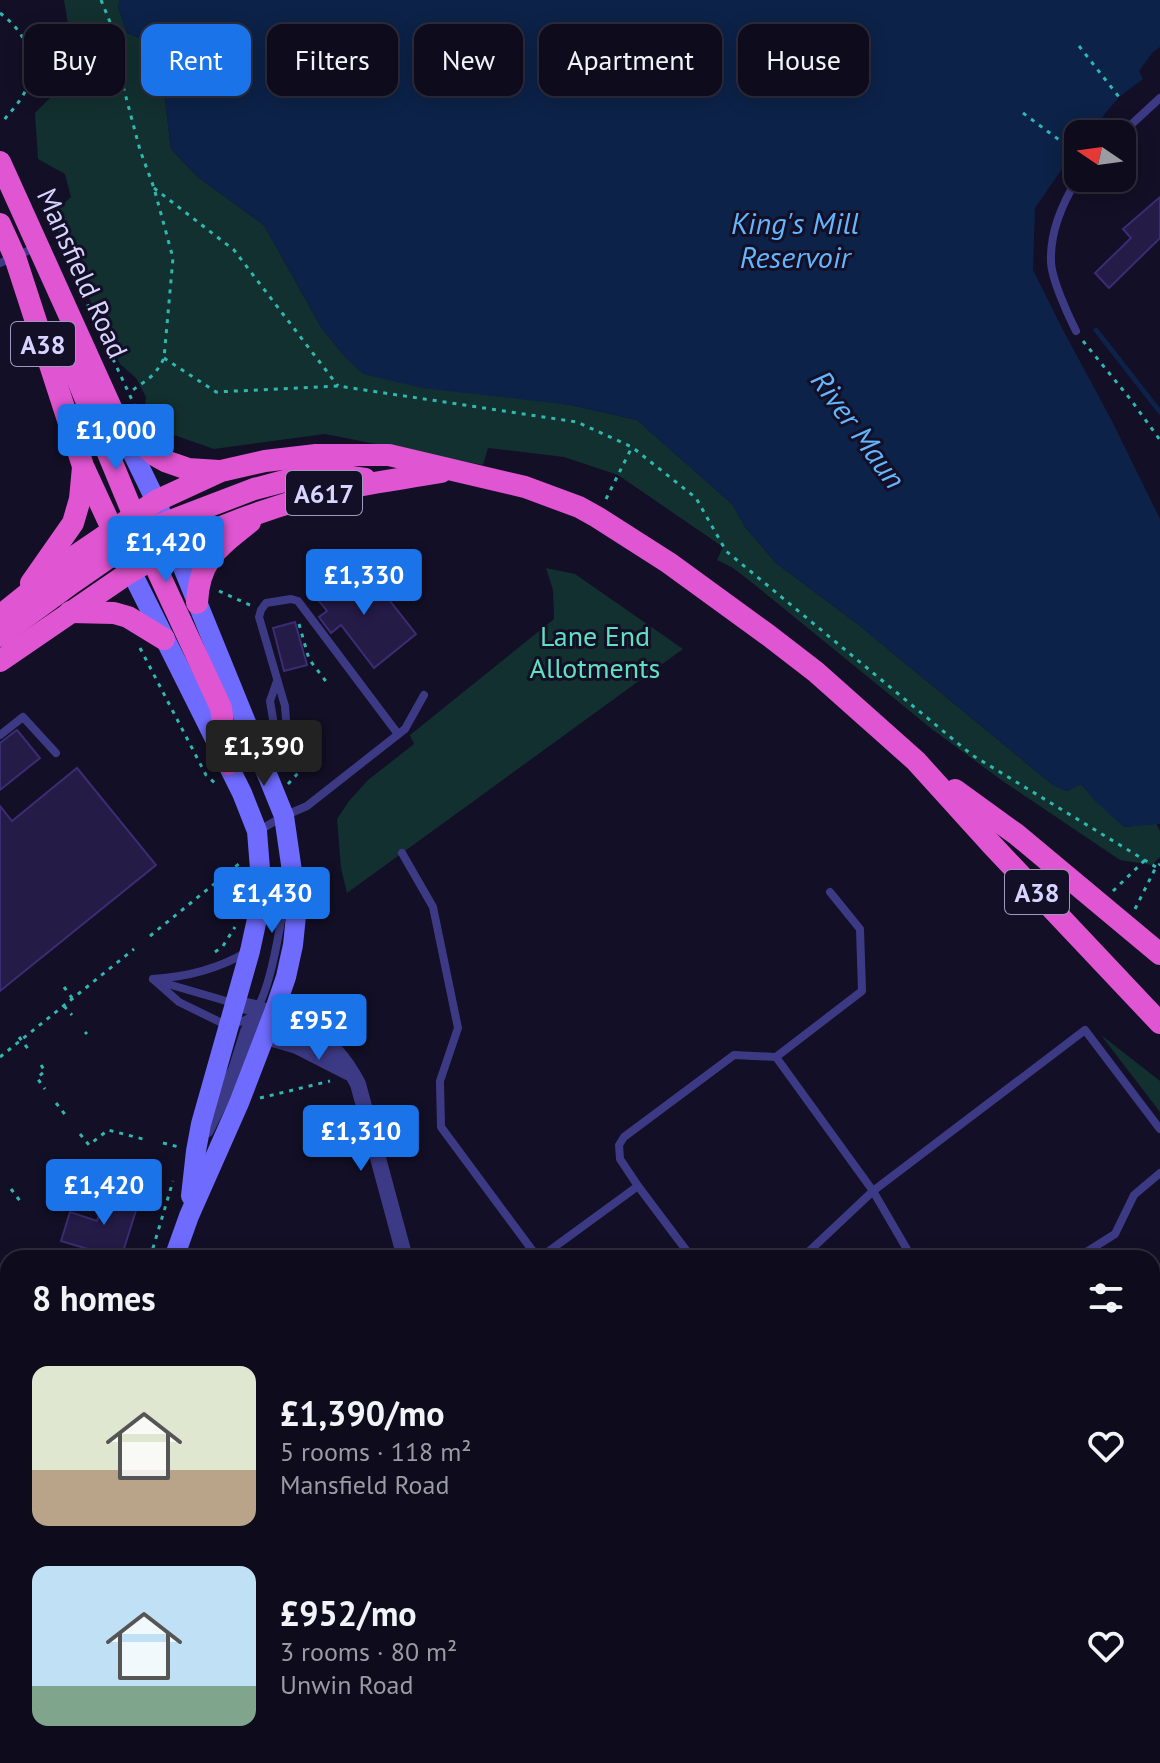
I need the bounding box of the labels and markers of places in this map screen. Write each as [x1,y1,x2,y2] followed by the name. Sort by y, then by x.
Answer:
[51,404,181,472] pin: £1,000
[101,516,231,584] pin: £1,420
[299,549,429,617] pin: £1,330
[199,720,329,788] pin: £1,390
[207,867,337,935] pin: £1,430
[272,994,366,1062] pin: £952
[296,1105,426,1173] pin: £1,310
[39,1159,169,1227] pin: £1,420

